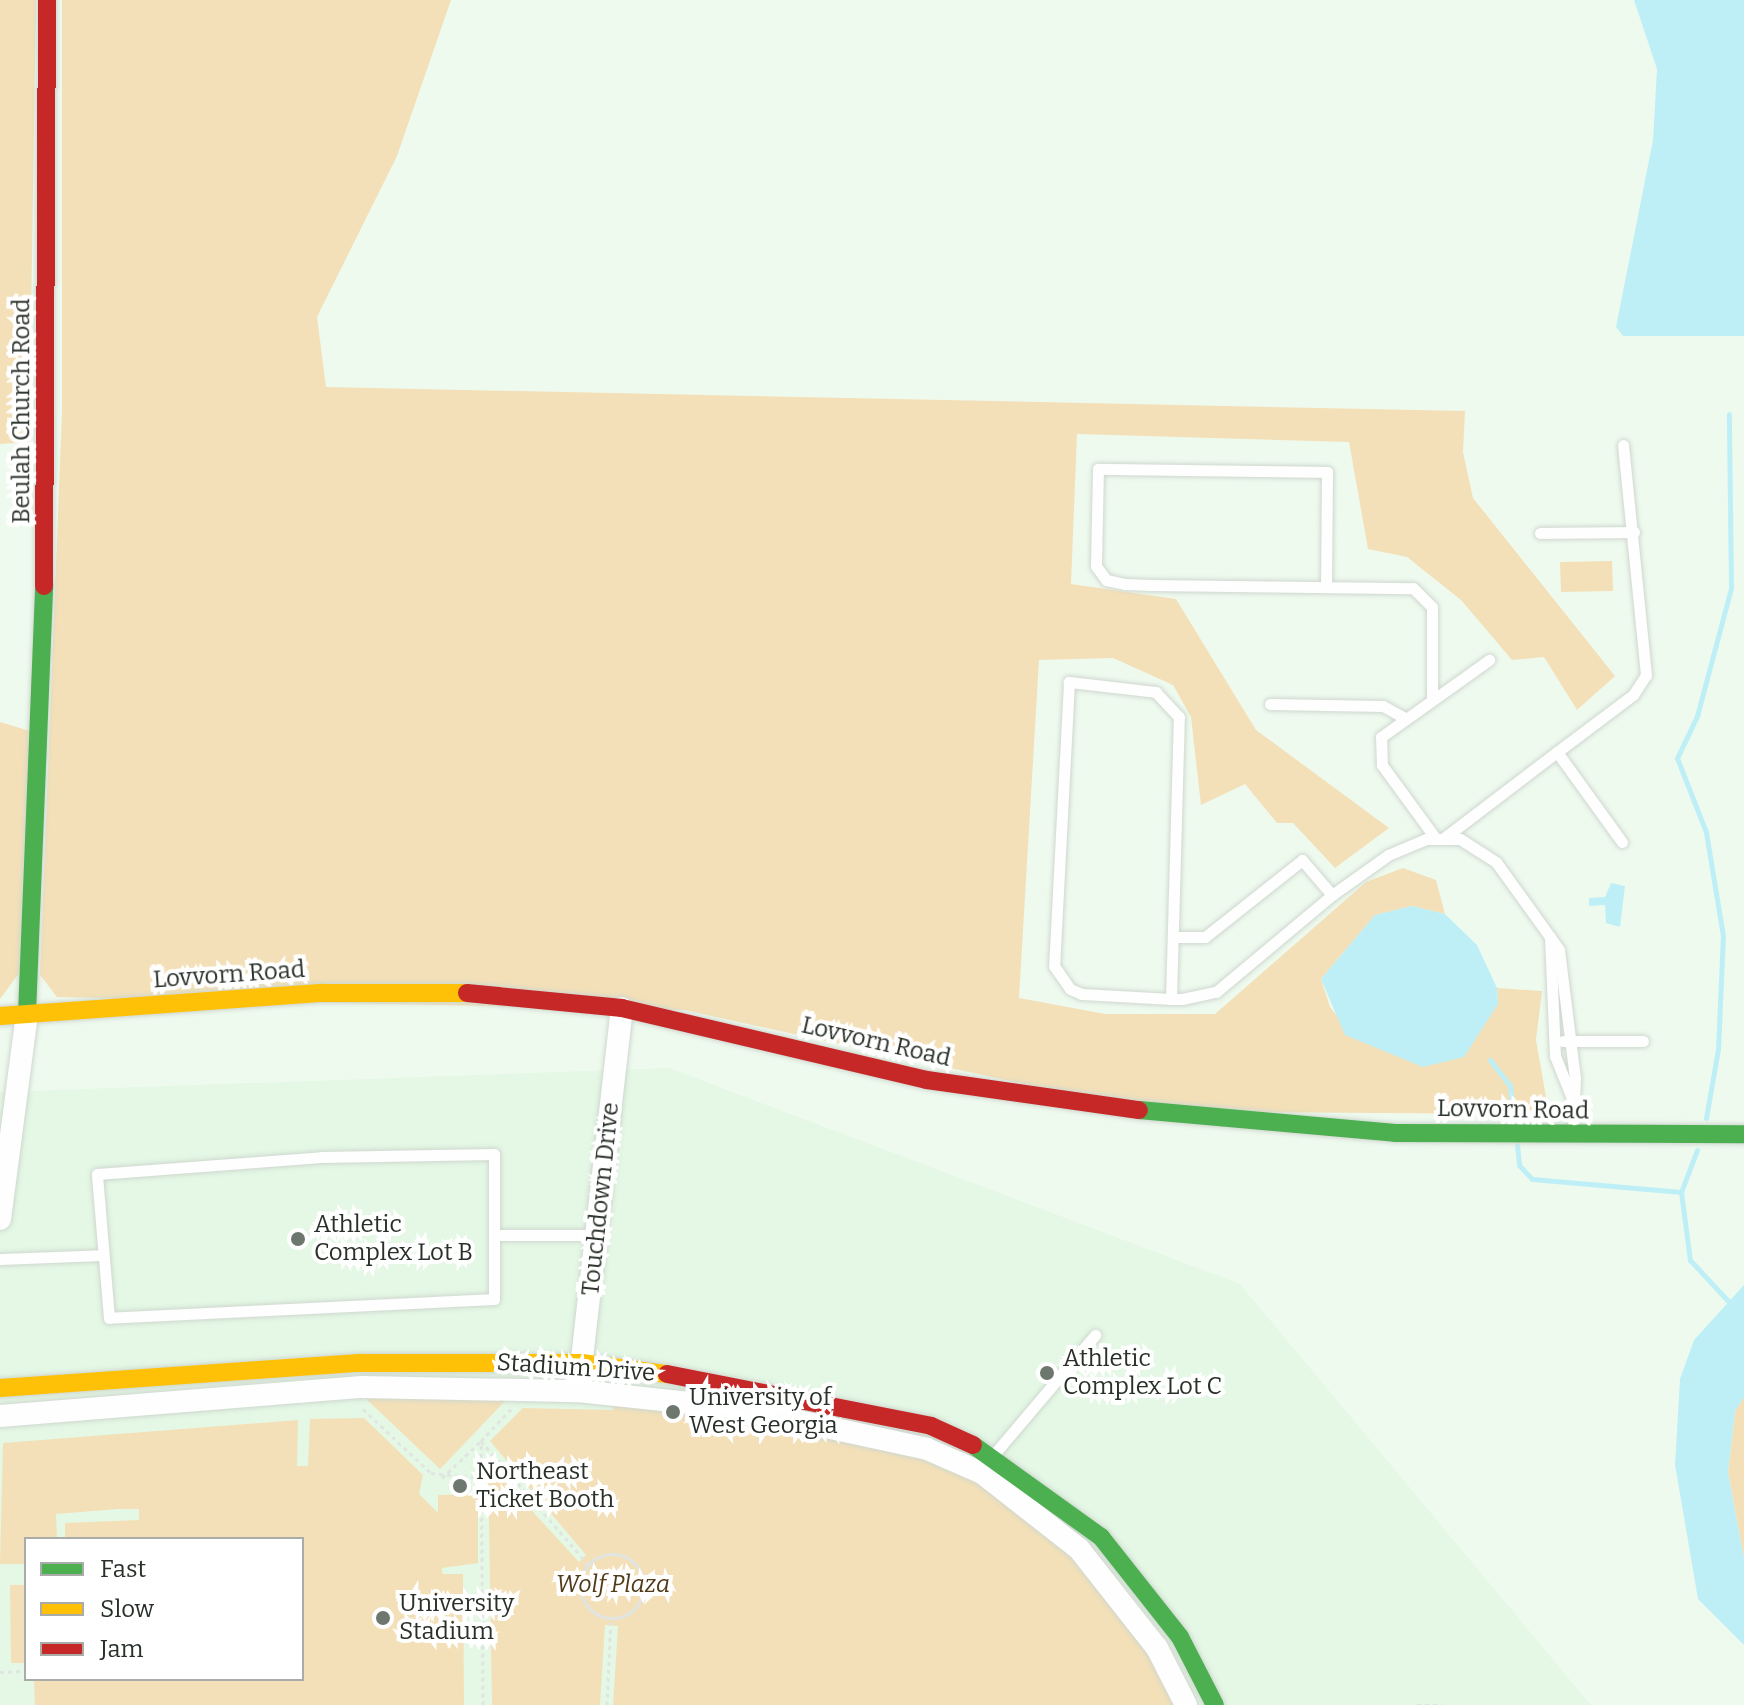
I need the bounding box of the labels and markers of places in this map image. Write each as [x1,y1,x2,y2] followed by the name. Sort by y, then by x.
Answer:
[314,1211,473,1267] place label: Athletic Complex Lot B
[289,1230,307,1248] marker: Athletic Complex Lot B
[1063,1345,1222,1401] place label: Athletic Complex Lot C
[1038,1364,1056,1382] marker: Athletic Complex Lot C
[689,1384,838,1440] place label: University of West Georgia
[664,1403,682,1421] marker: University of West Georgia
[476,1458,614,1514] place label: Northeast Ticket Booth
[451,1477,469,1495] marker: Northeast Ticket Booth
[399,1590,514,1646] place label: University Stadium
[374,1609,392,1627] marker: University Stadium

